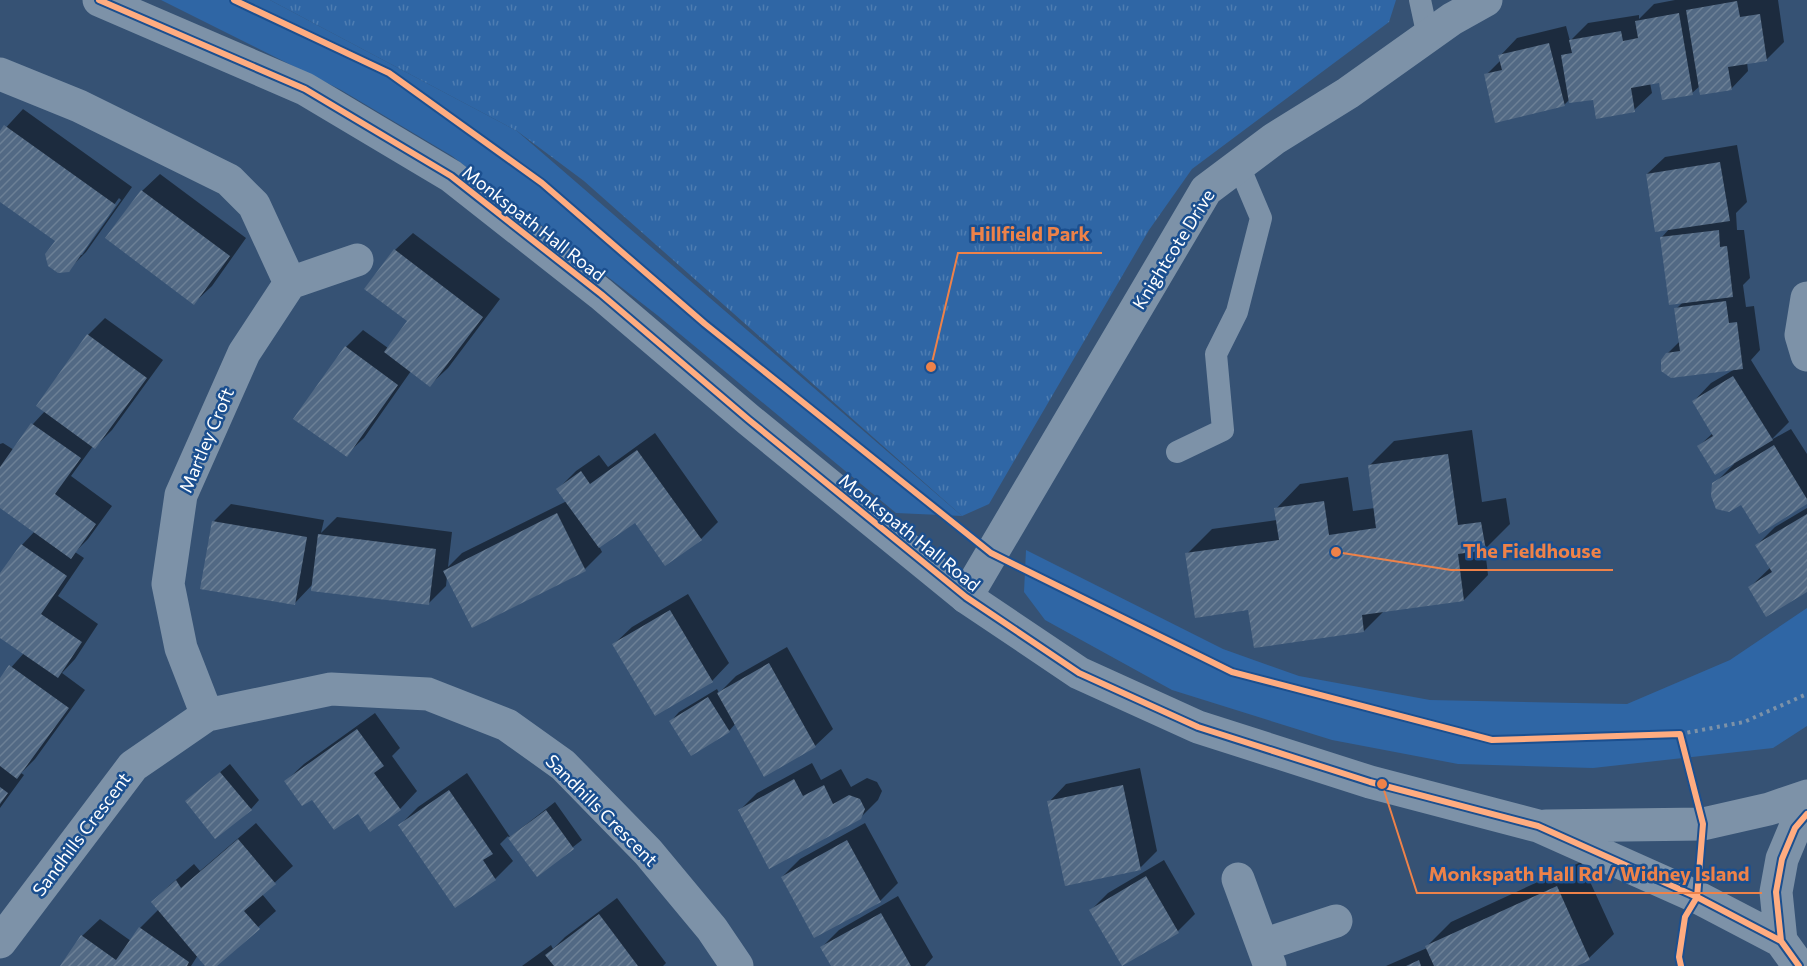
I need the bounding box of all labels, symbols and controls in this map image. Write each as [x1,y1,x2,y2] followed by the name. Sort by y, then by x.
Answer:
[458,160,610,286] street label: Monkspath Hall Road
[1127,185,1219,313] street label: Knightcote Drive
[958,215,1102,253] callout: Hillfield Park
[970,221,1091,245] text: Hillfield Park
[174,384,238,496] street label: Martley Croft
[835,468,985,596] street label: Monkspath Hall Road
[1451,532,1613,570] callout: The Fieldhouse
[1463,538,1601,562] text: The Fieldhouse
[541,749,663,871] street label: Sandhills Crescent
[27,768,135,900] street label: Sandhills Crescent
[1417,855,1762,893] callout: Monkspath Hall Rd / Widney Island
[1428,861,1750,885] text: Monkspath Hall Rd / Widney Island

